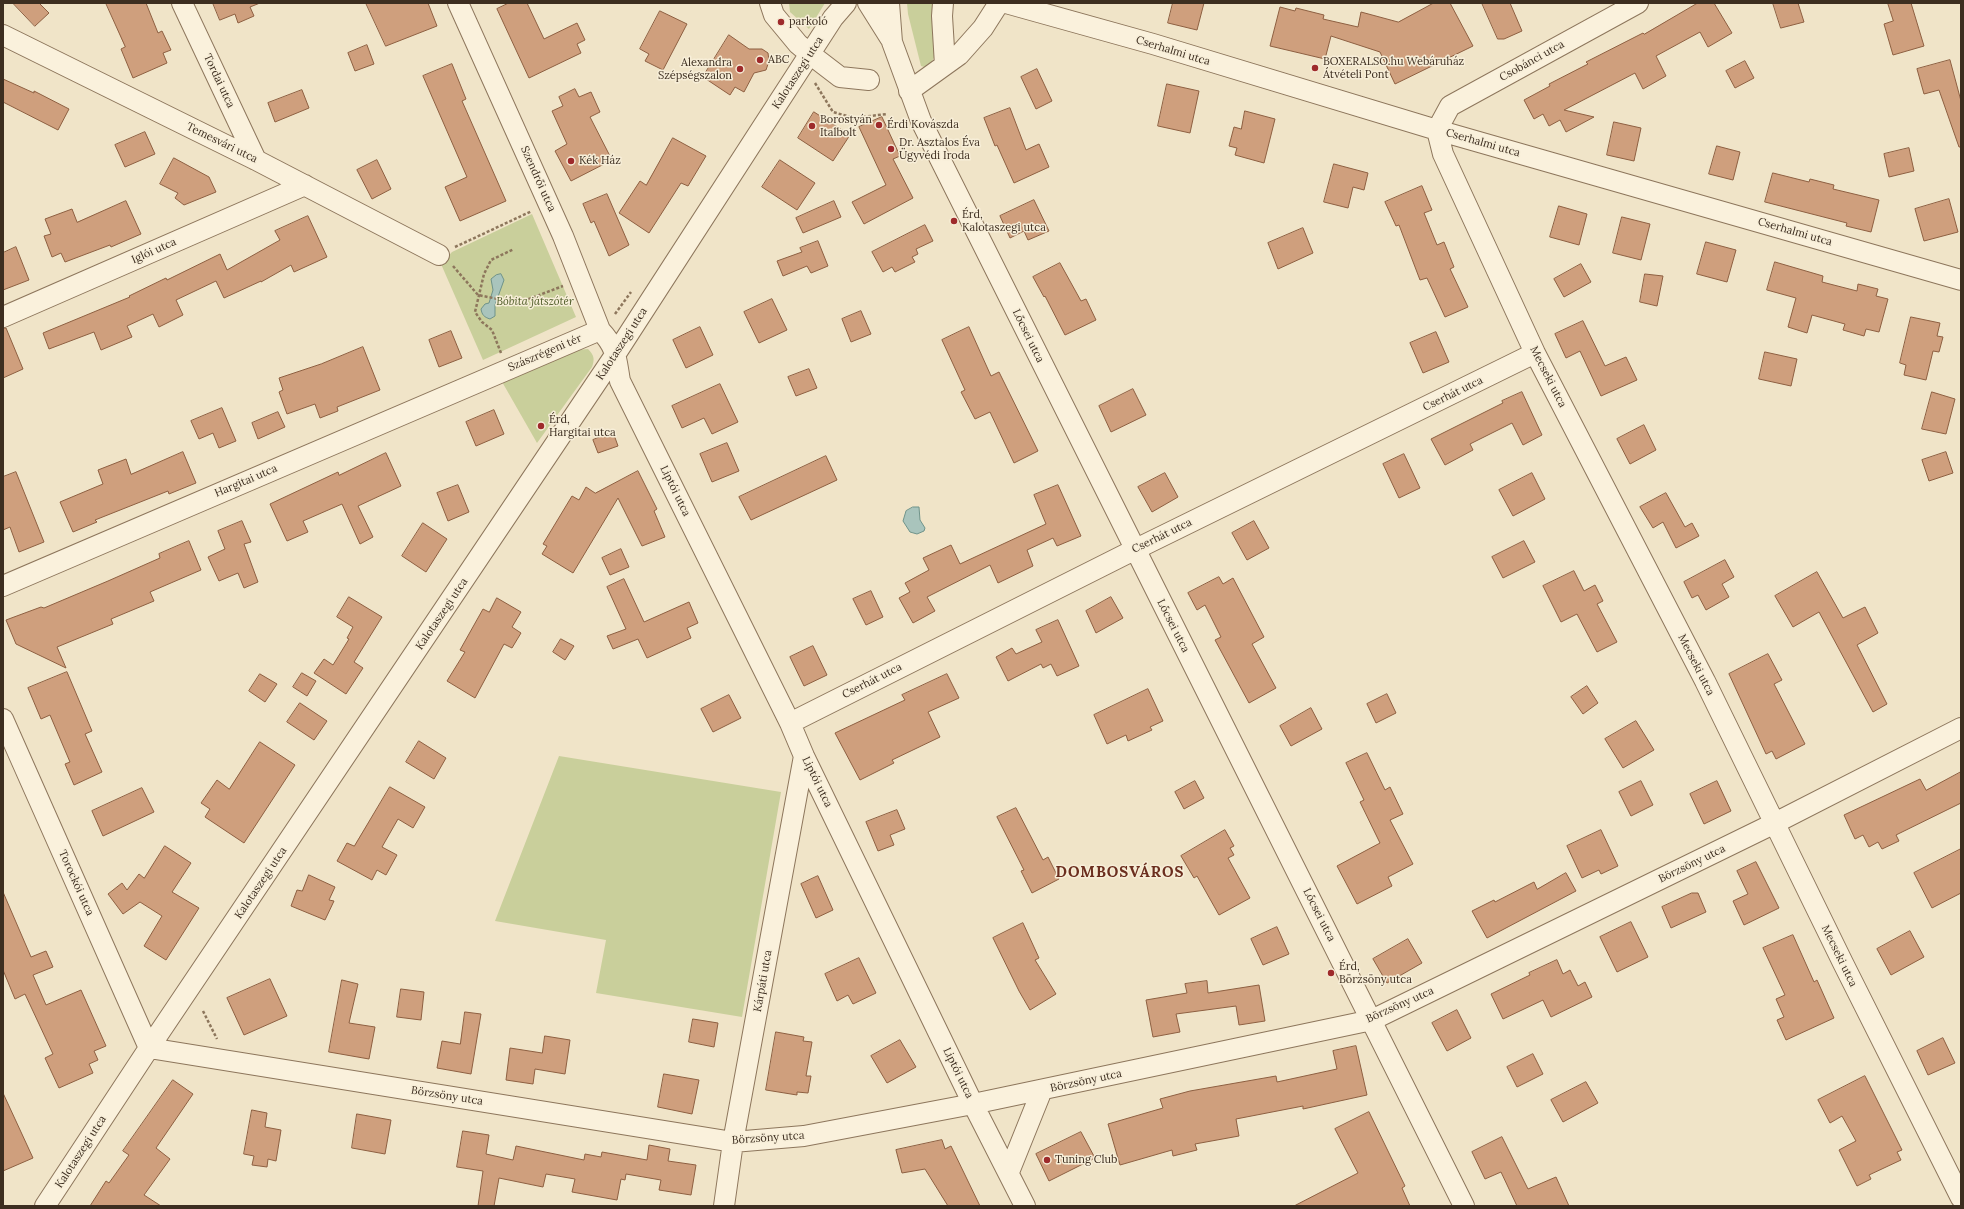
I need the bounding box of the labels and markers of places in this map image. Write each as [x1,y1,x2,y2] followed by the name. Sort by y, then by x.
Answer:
[789,15,828,29] place label: parkoló
[776,17,786,27] marker: parkoló
[768,53,789,67] place label: ABC
[755,55,765,65] marker: ABC
[1323,55,1464,81] place label: BOXERALSO.hu Webáruház Átvételi Pont
[658,56,732,82] place label: Alexandra Szépségszalon
[1310,63,1320,73] marker: BOXERALSO.hu Webáruház Átvételi Pont
[735,64,745,74] marker: Alexandra Szépségszalon
[820,113,872,139] place label: Borostyán Italbolt
[887,118,959,132] place label: Érdi Kovászda
[874,120,884,130] marker: Érdi Kovászda
[807,121,817,131] marker: Borostyán Italbolt
[899,136,980,162] place label: Dr. Asztalos Éva Ügyvédi Iroda
[886,144,896,154] marker: Dr. Asztalos Éva Ügyvédi Iroda
[579,154,621,168] place label: Kék Ház
[566,156,576,166] marker: Kék Ház
[962,208,1046,234] place label: Érd, Kalotaszegi utca
[949,216,959,226] marker: Érd, Kalotaszegi utca
[549,413,616,439] place label: Érd, Hargitai utca
[536,421,546,431] marker: Érd, Hargitai utca
[1339,960,1412,986] place label: Érd, Börzsöny utca
[1326,968,1336,978] marker: Érd, Börzsöny utca
[1055,1153,1118,1167] place label: Tuning Club
[1042,1155,1052,1165] marker: Tuning Club

